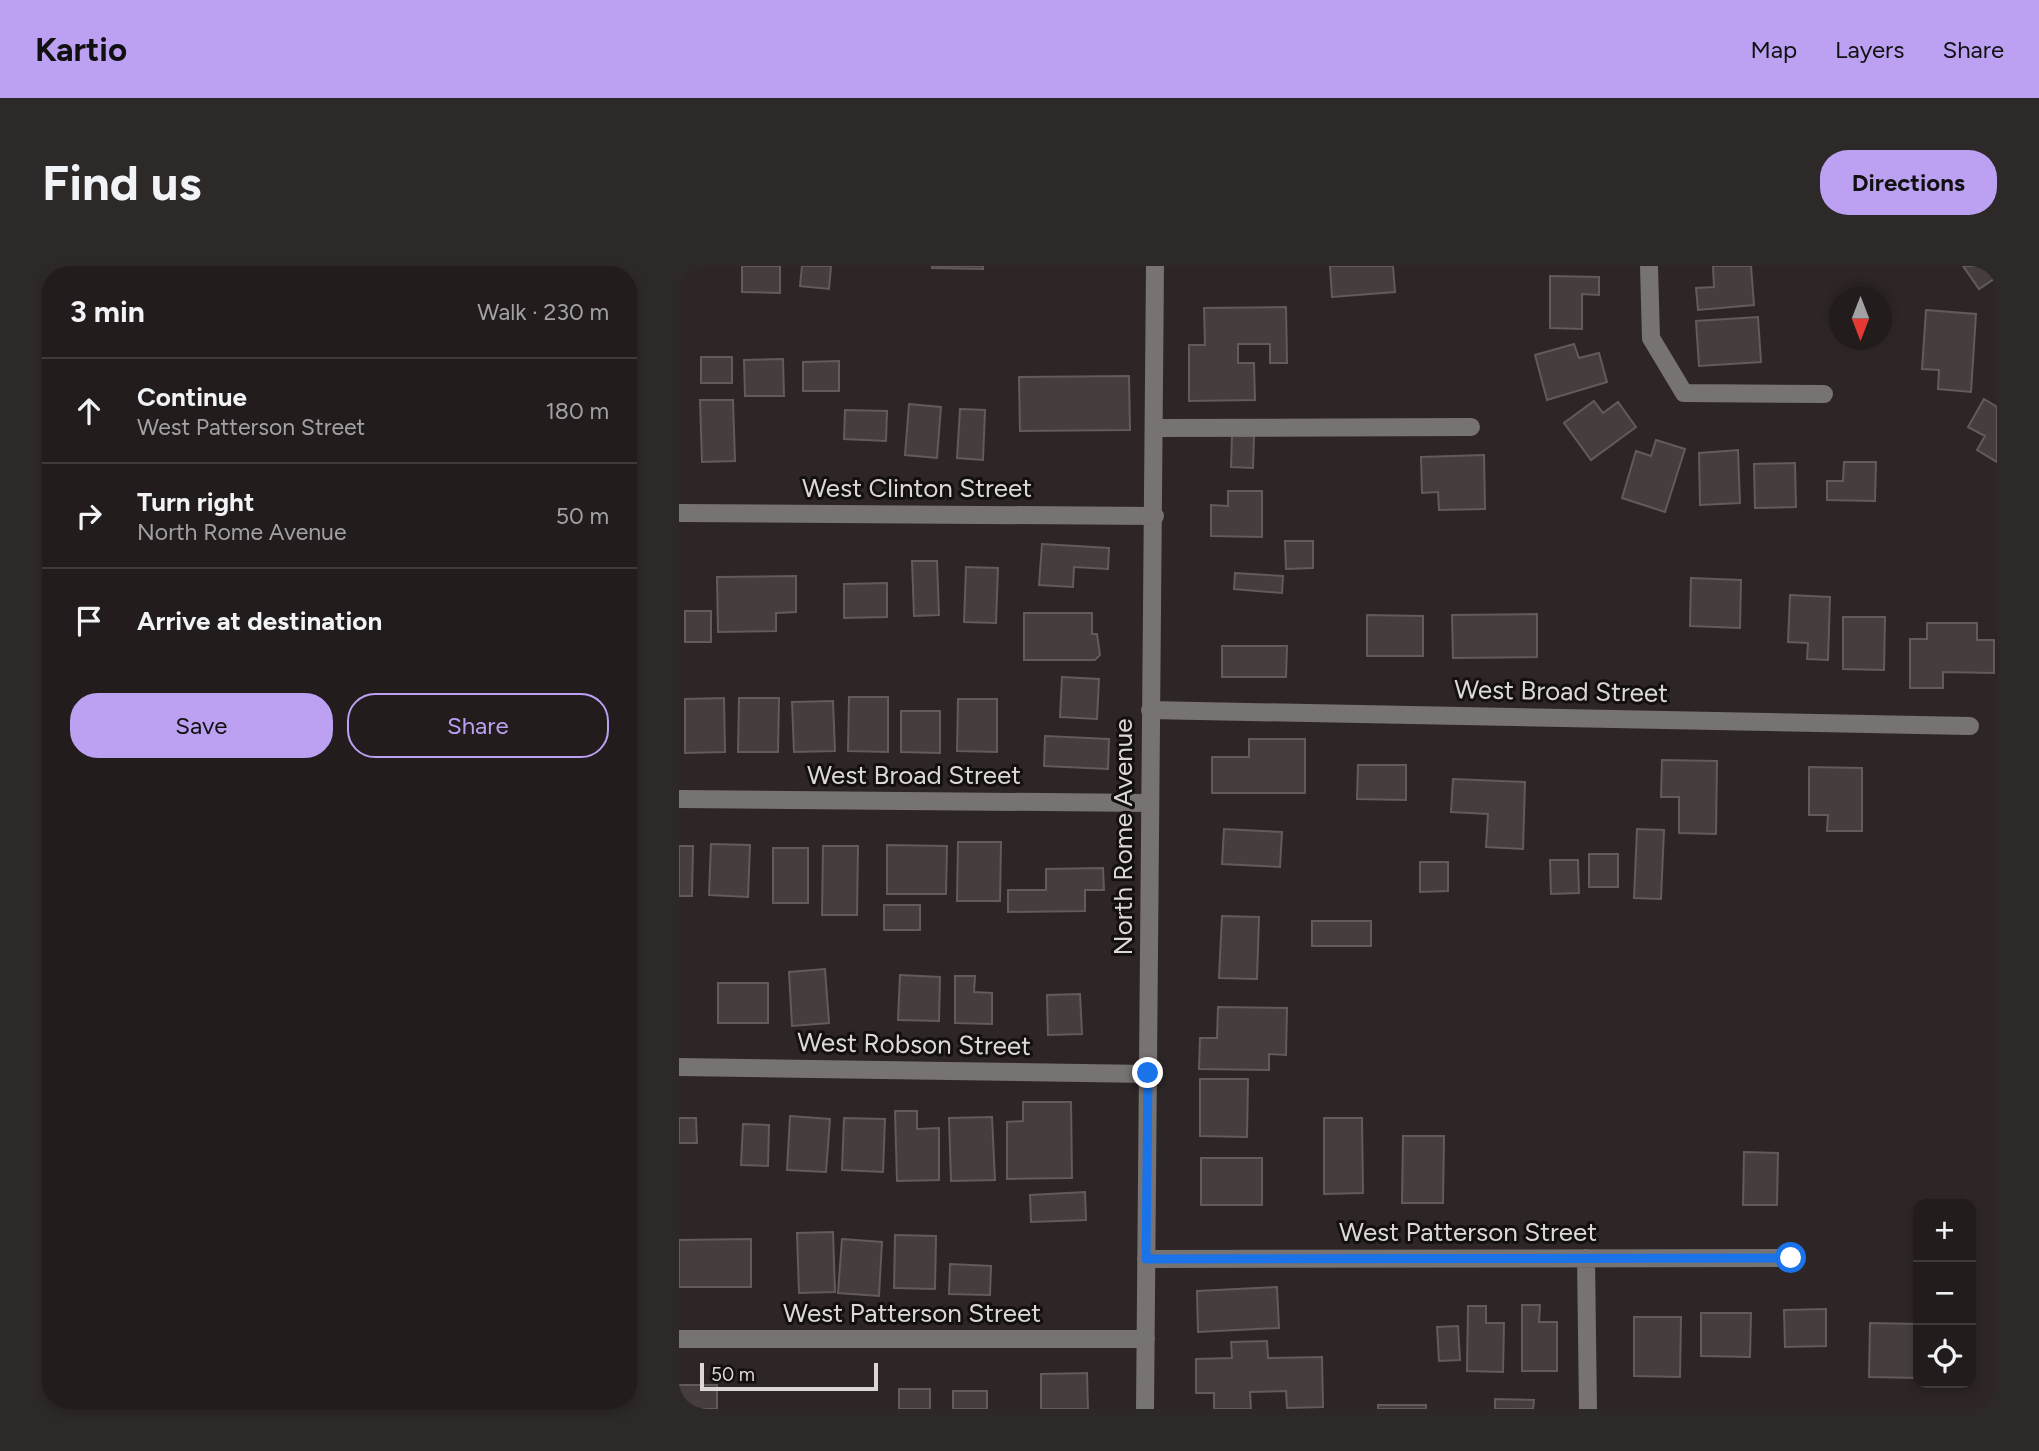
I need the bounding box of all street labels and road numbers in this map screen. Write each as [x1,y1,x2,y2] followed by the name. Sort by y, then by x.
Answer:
[802,472,1032,504] street label: West Clinton Street
[1454,673,1668,709] street label: West Broad Street
[1107,719,1139,955] street label: North Rome Avenue
[807,759,1021,791] street label: West Broad Street
[797,1026,1031,1062] street label: West Robson Street
[1339,1216,1597,1248] street label: West Patterson Street
[783,1297,1041,1329] street label: West Patterson Street

